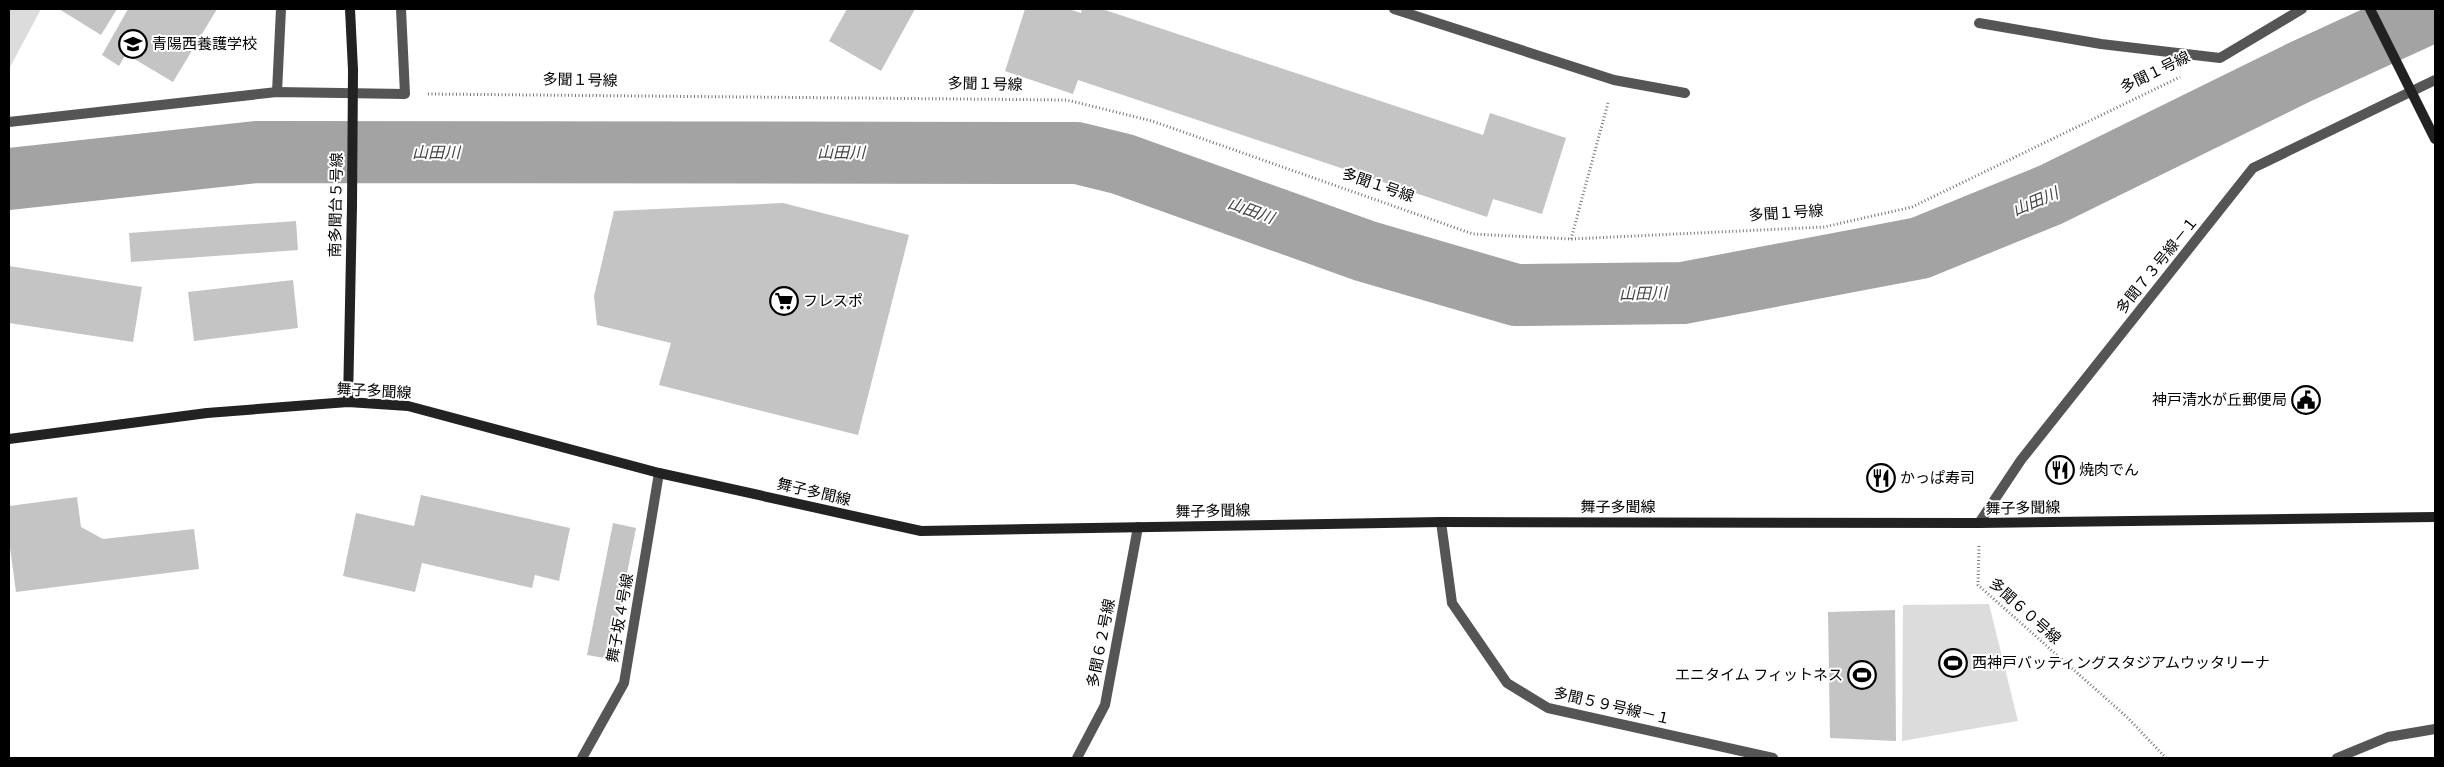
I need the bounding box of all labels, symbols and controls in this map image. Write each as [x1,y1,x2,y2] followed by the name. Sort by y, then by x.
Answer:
[118,29,148,59] school or university icon: 青陽西養護学校
[152,35,257,53] place label: 青陽西養護学校
[2117,47,2193,97] street label: 多聞１号線
[542,70,618,90] street label: 多聞１号線
[947,74,1023,94] street label: 多聞１号線
[412,143,462,162] water label: 山田川
[817,143,867,162] water label: 山田川
[326,152,346,258] street label: 南多聞台５号線
[1340,164,1416,206] street label: 多聞１号線
[2009,183,2063,220] water label: 山田川
[1225,193,1279,228] water label: 山田川
[1748,201,1824,225] street label: 多聞１号線
[2112,213,2202,317] street label: 多聞７３号線－１
[1619,284,1669,303] water label: 山田川
[769,286,799,316] supermarket icon: フレスポ
[803,292,863,310] place label: フレスポ
[336,380,412,402] street label: 舞子多聞線
[2291,385,2321,415] public building icon: 神戸清水が丘郵便局
[2152,391,2287,409] place label: 神戸清水が丘郵便局
[2045,455,2075,485] restaurant icon: 焼肉でん
[2079,461,2139,479] place label: 焼肉でん
[1866,463,1896,493] restaurant icon: かっぱ寿司
[1900,469,1975,487] place label: かっぱ寿司
[775,475,853,509] street label: 舞子多聞線
[1580,498,1656,516] street label: 舞子多聞線
[1985,498,2061,518] street label: 舞子多聞線
[1175,501,1251,521] street label: 舞子多聞線
[603,572,637,664] street label: 舞子坂４号線
[1986,574,2064,648] street label: 多聞６０号線
[1084,597,1118,689] street label: 多聞６２号線
[1938,648,1968,678] sports icon: 西神戸バッティングスタジアムウッタリーナ
[1972,654,2270,672] place label: 西神戸バッティングスタジアムウッタリーナ
[1847,660,1877,690] sports icon: エニタイム フィットネス
[1675,666,1843,684] place label: エニタイム フィットネス
[1552,684,1672,728] street label: 多聞５９号線－１

